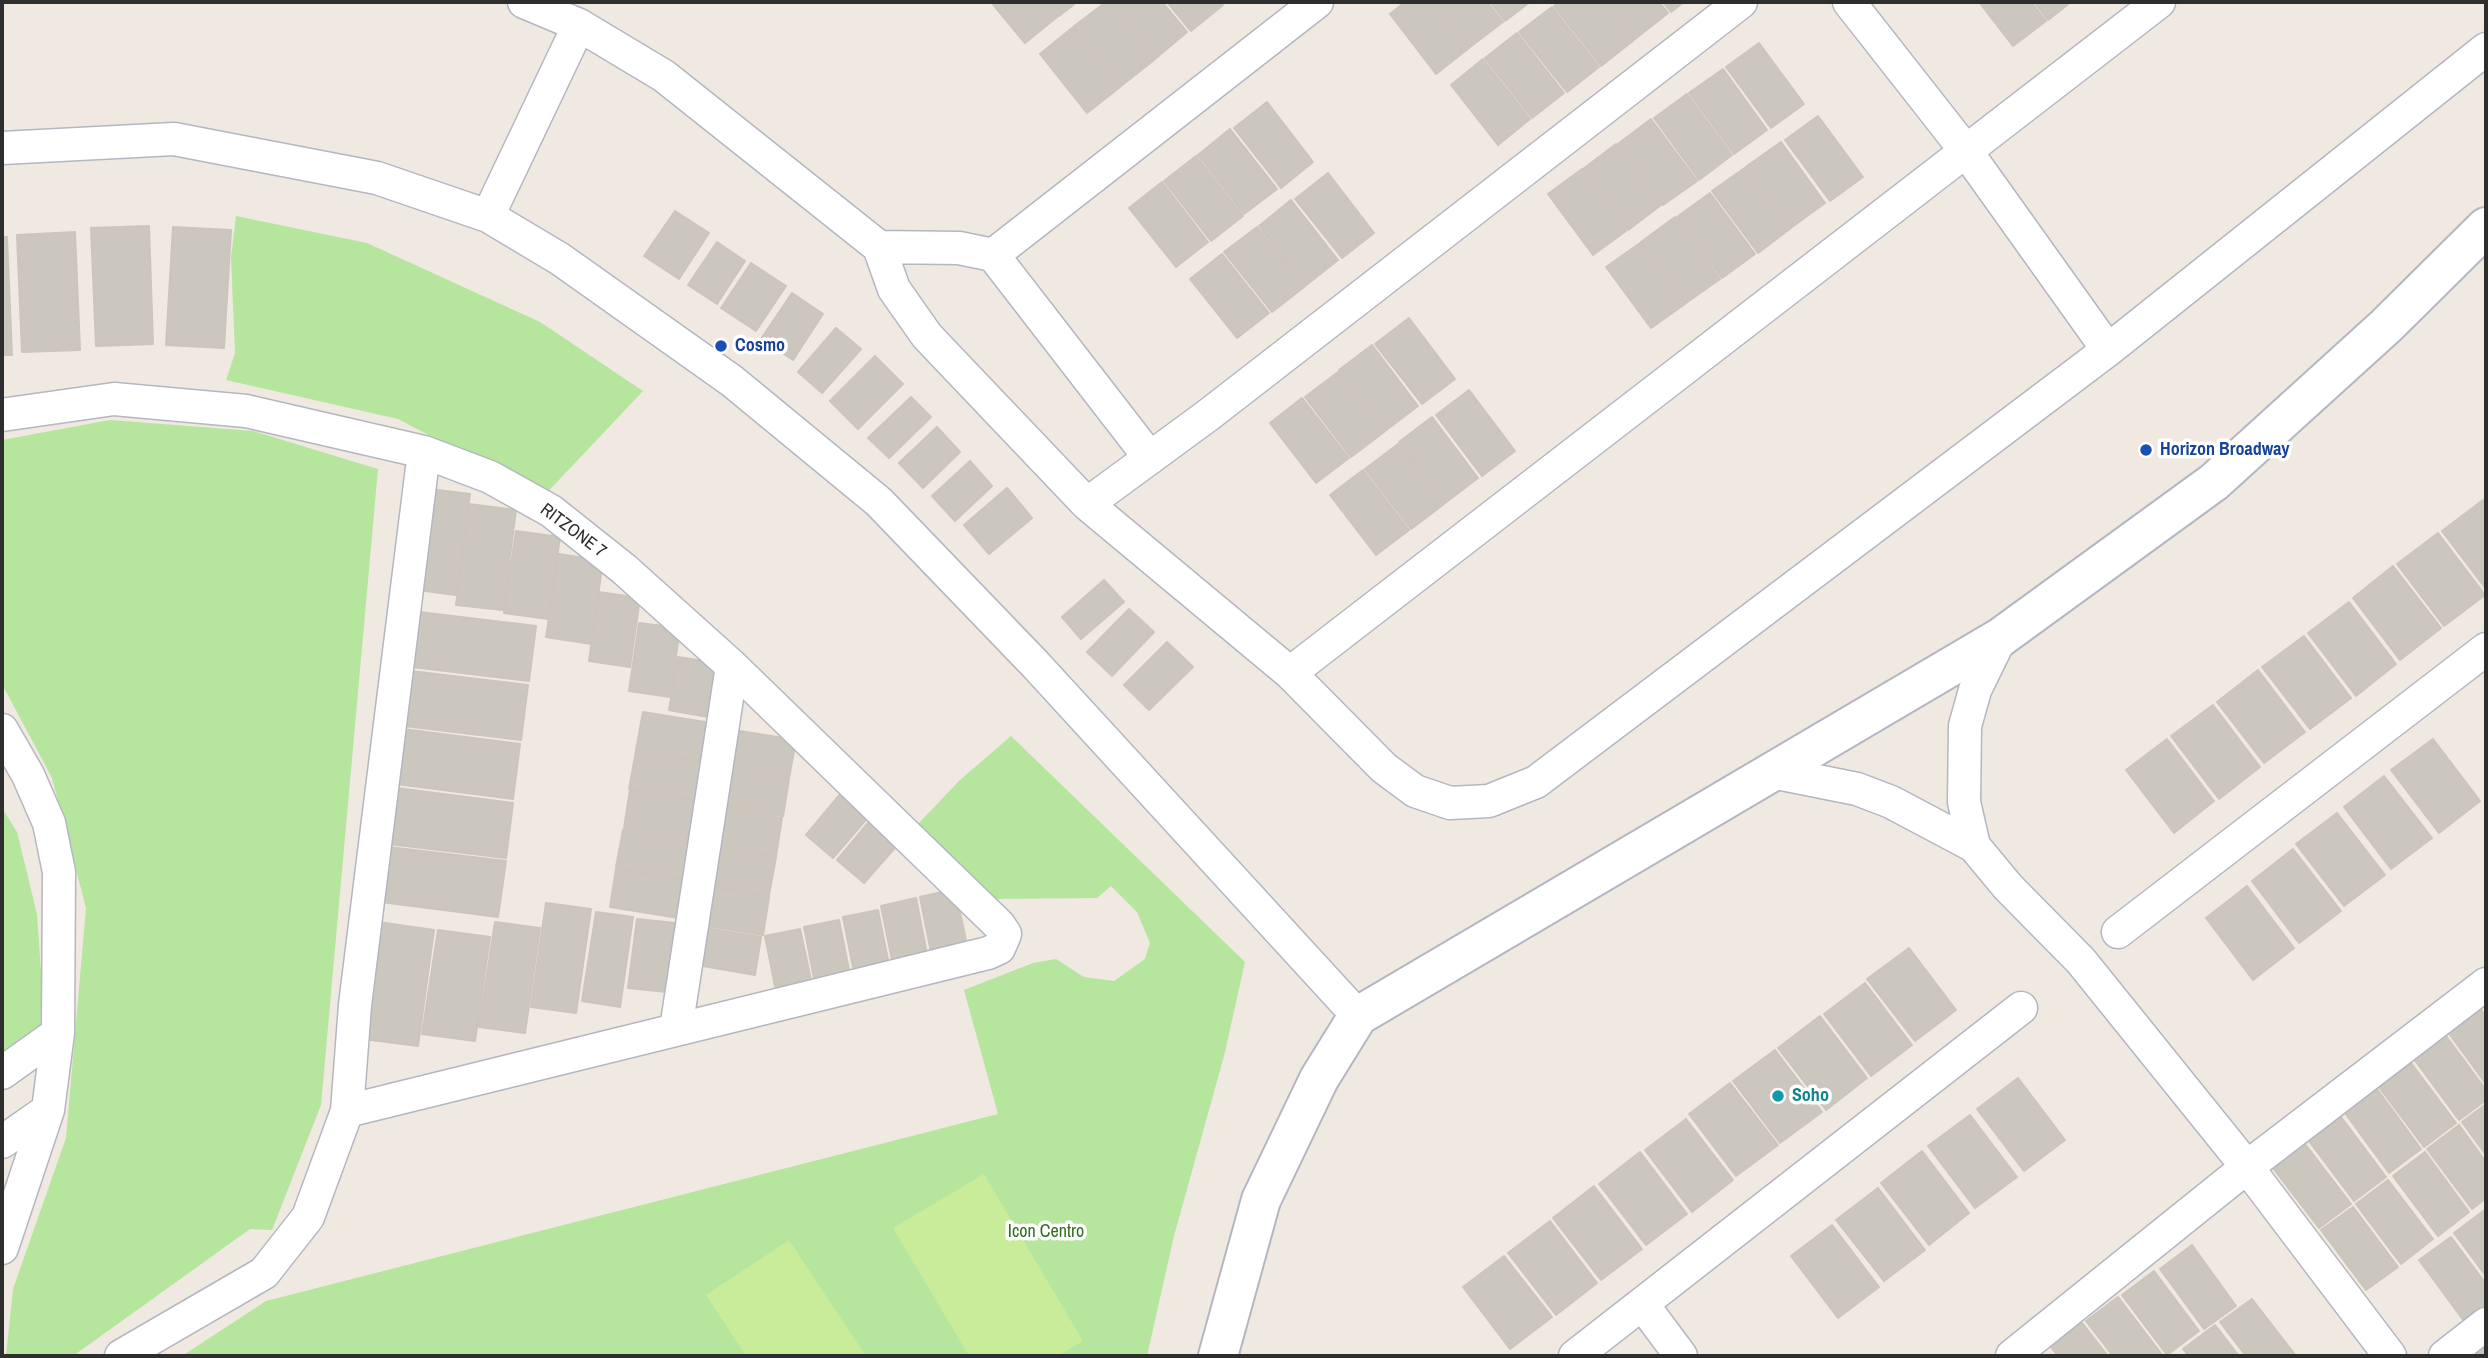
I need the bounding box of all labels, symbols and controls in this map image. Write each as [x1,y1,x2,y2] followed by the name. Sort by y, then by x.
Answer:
[735,335,785,357] place label: Cosmo
[713,338,729,354] marker: Cosmo
[2160,439,2290,461] place label: Horizon Broadway
[2138,442,2154,458] marker: Horizon Broadway
[536,499,610,563] street label: RITZONE 7
[1792,1085,1829,1107] place label: Soho
[1770,1088,1786,1104] marker: Soho
[1008,1221,1084,1243] park label: Icon Centro

